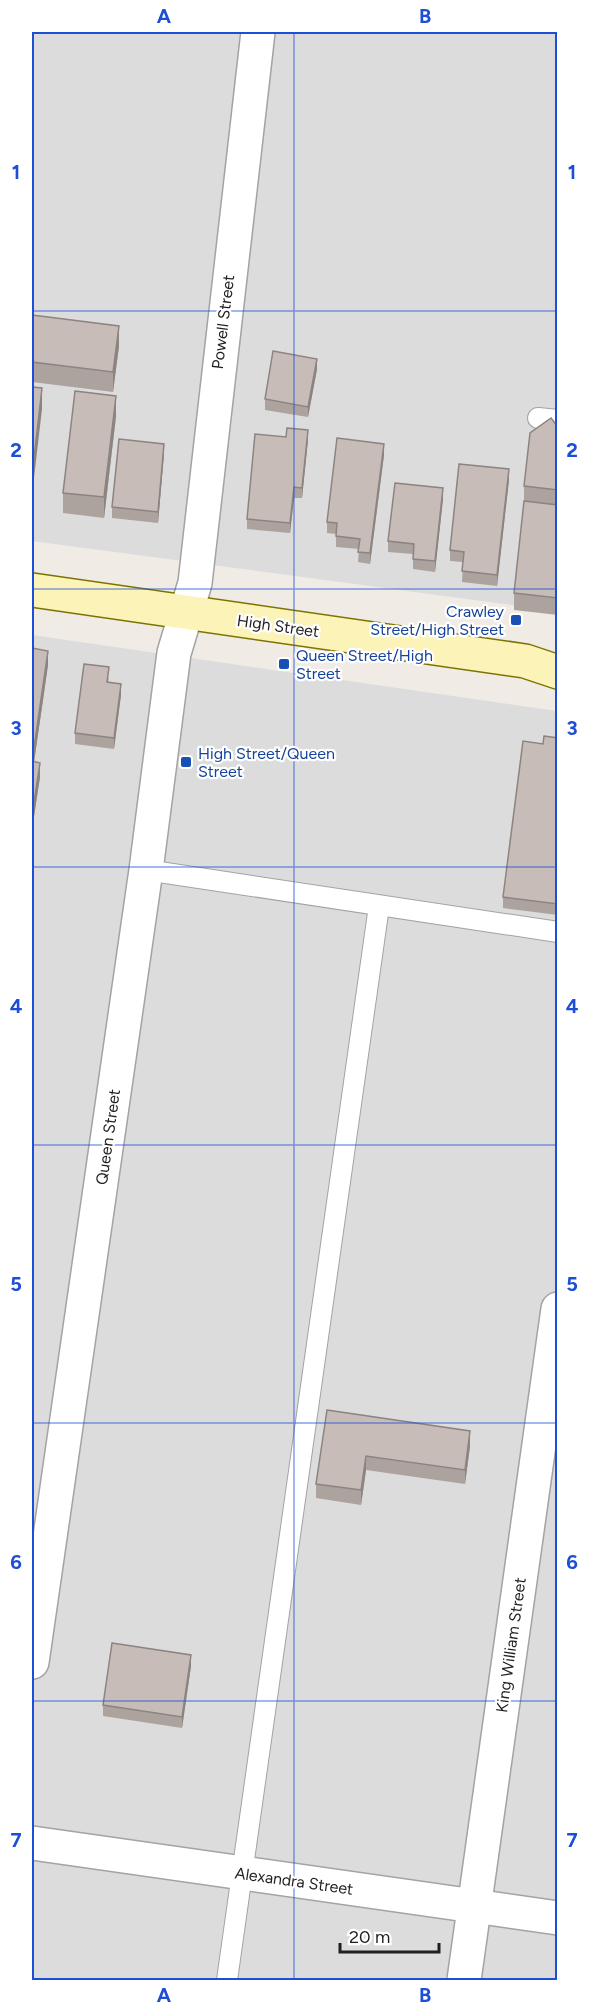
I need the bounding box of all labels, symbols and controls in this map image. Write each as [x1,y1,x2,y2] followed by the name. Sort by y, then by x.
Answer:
[157,4,172,28] text: A
[419,4,431,28] text: B
[12,160,20,184] text: 1
[568,160,576,184] text: 1
[208,274,238,370] street label: Powell Street
[10,438,22,462] text: 2
[566,438,578,462] text: 2
[370,602,505,639] place label: Crawley Street/High Street
[236,611,320,641] street label: High Street
[509,613,523,627] marker: Crawley Street/High Street
[296,646,433,683] place label: Queen Street/High Street
[277,657,291,671] marker: Queen Street/High Street
[10,716,22,740] text: 3
[566,716,578,740] text: 3
[198,744,335,781] place label: High Street/Queen Street
[179,755,193,769] marker: High Street/Queen Street
[10,994,23,1018] text: 4
[566,994,579,1018] text: 4
[92,1088,124,1186] street label: Queen Street
[10,1272,22,1296] text: 5
[566,1272,578,1296] text: 5
[10,1550,22,1574] text: 6
[566,1550,578,1574] text: 6
[492,1576,530,1714] street label: King William Street
[10,1828,22,1852] text: 7
[566,1828,578,1852] text: 7
[234,1863,354,1899] street label: Alexandra Street
[340,1916,439,1954] scale bar
[349,1926,390,1948] text: 20 m
[157,1983,172,2007] text: A
[419,1983,431,2007] text: B

